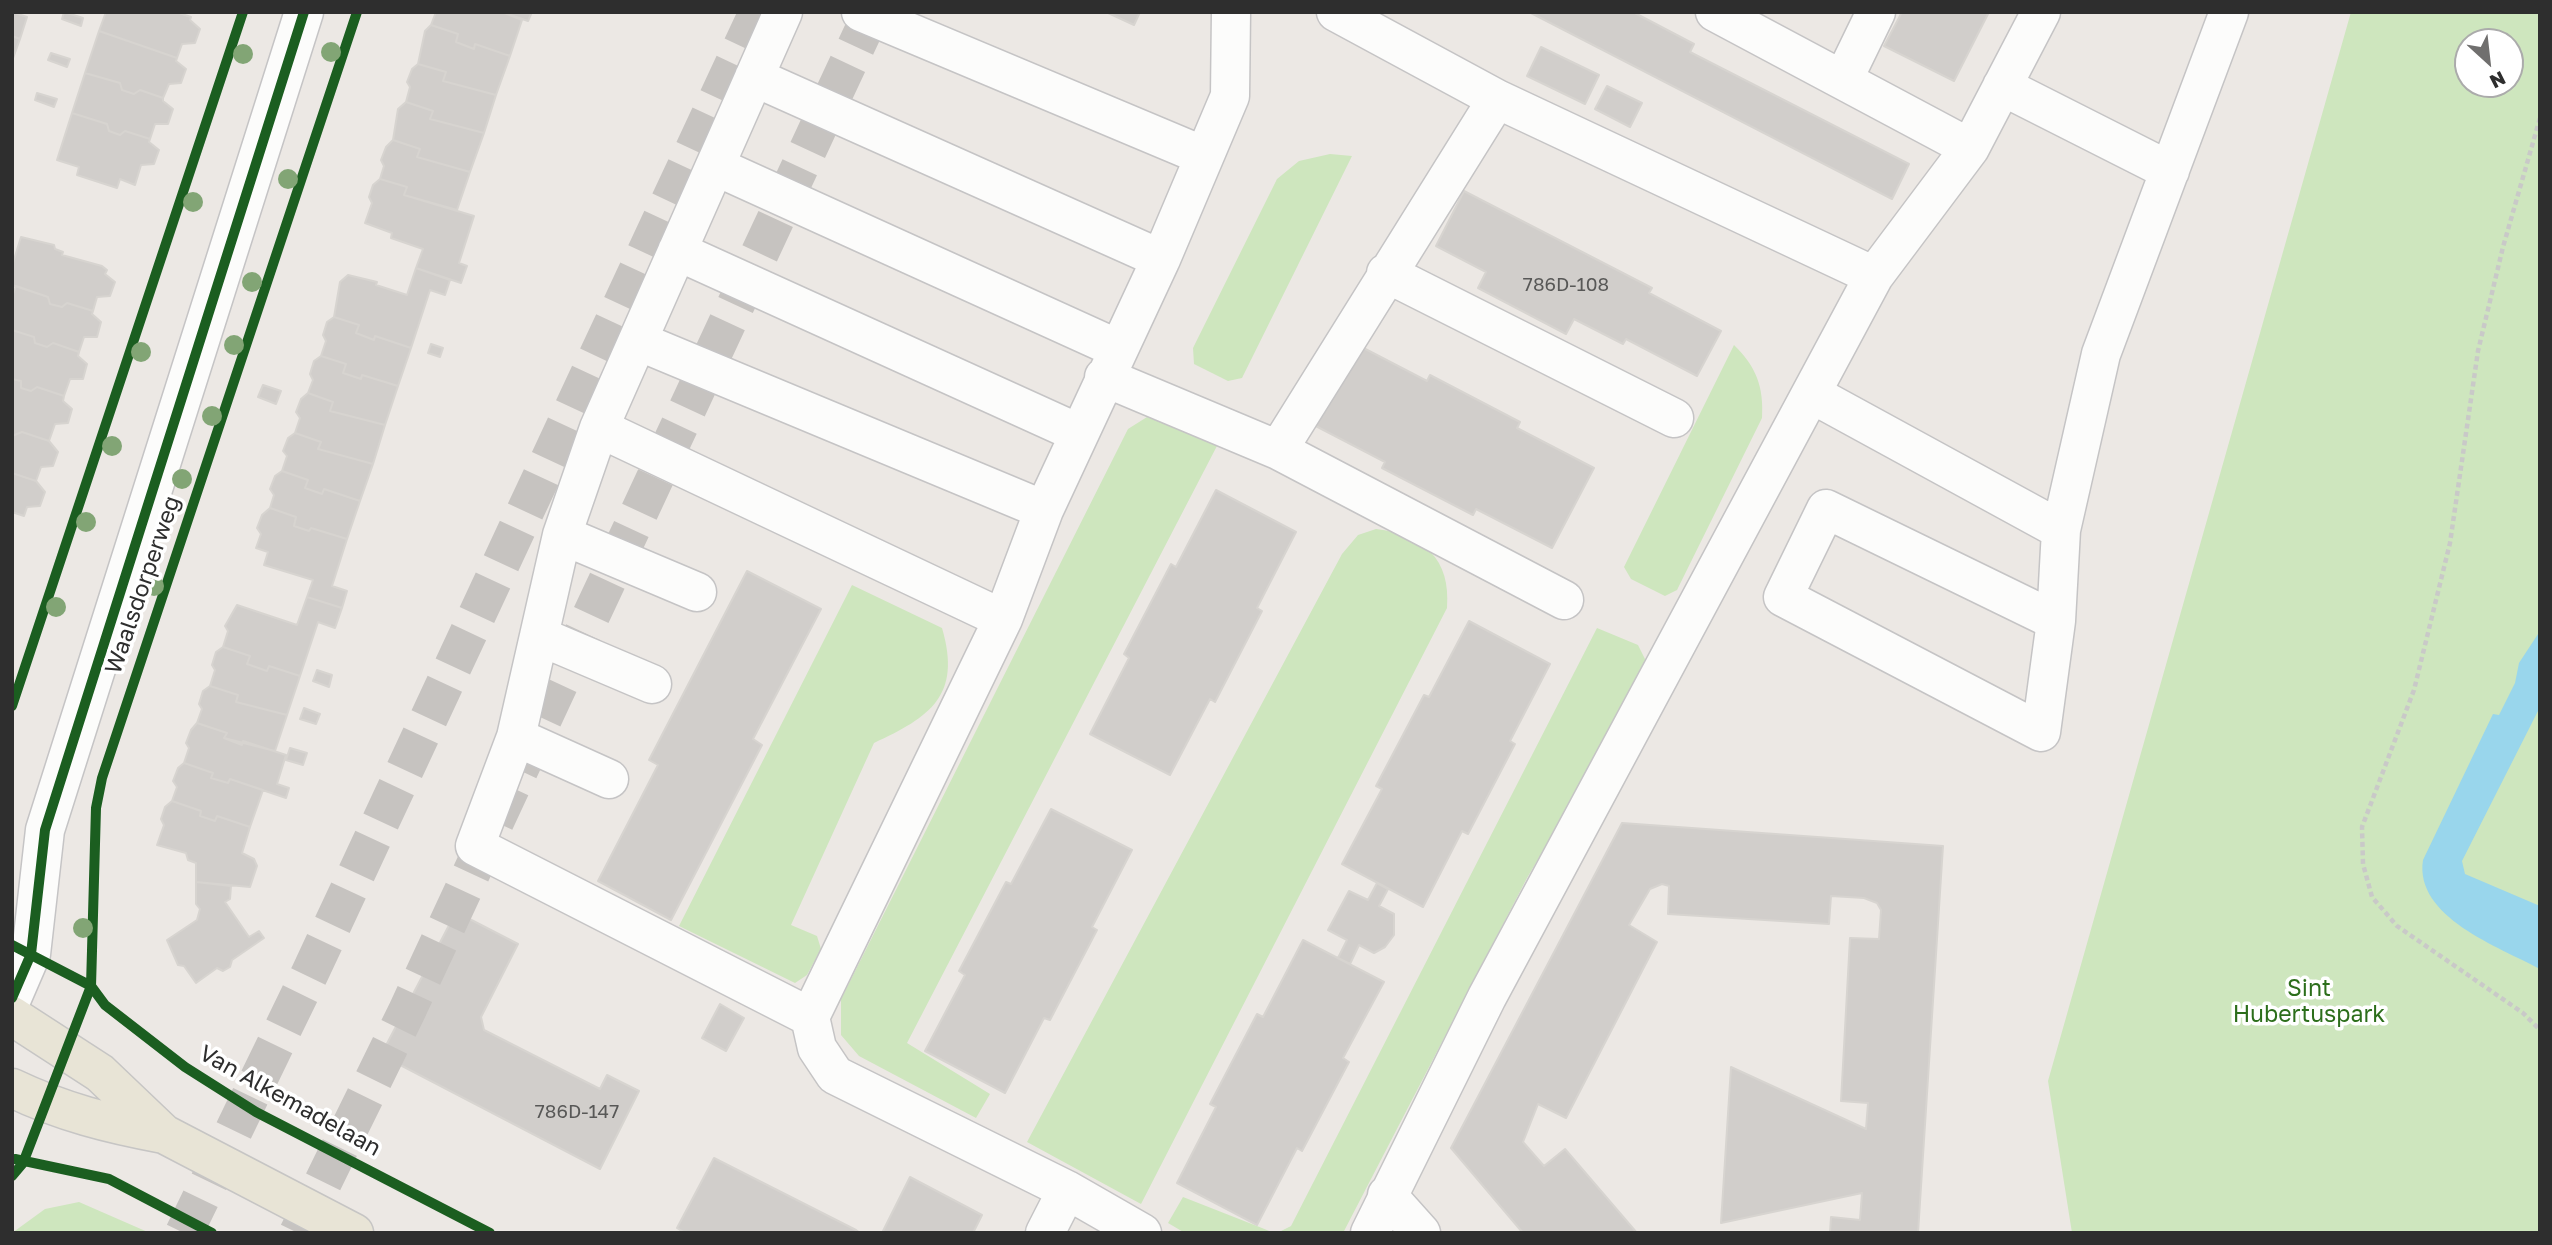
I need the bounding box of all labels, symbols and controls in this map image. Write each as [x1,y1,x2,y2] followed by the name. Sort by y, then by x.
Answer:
[2454,28,2524,98] north arrow
[2486,67,2510,94] text: N
[1523,274,1609,296] house number: 786D-108
[100,492,186,678] street label: Waalsdorperweg
[2233,975,2385,1029] park label: Sint Hubertuspark
[194,1040,386,1162] street label: Van Alkemadelaan
[535,1101,619,1123] house number: 786D-147

